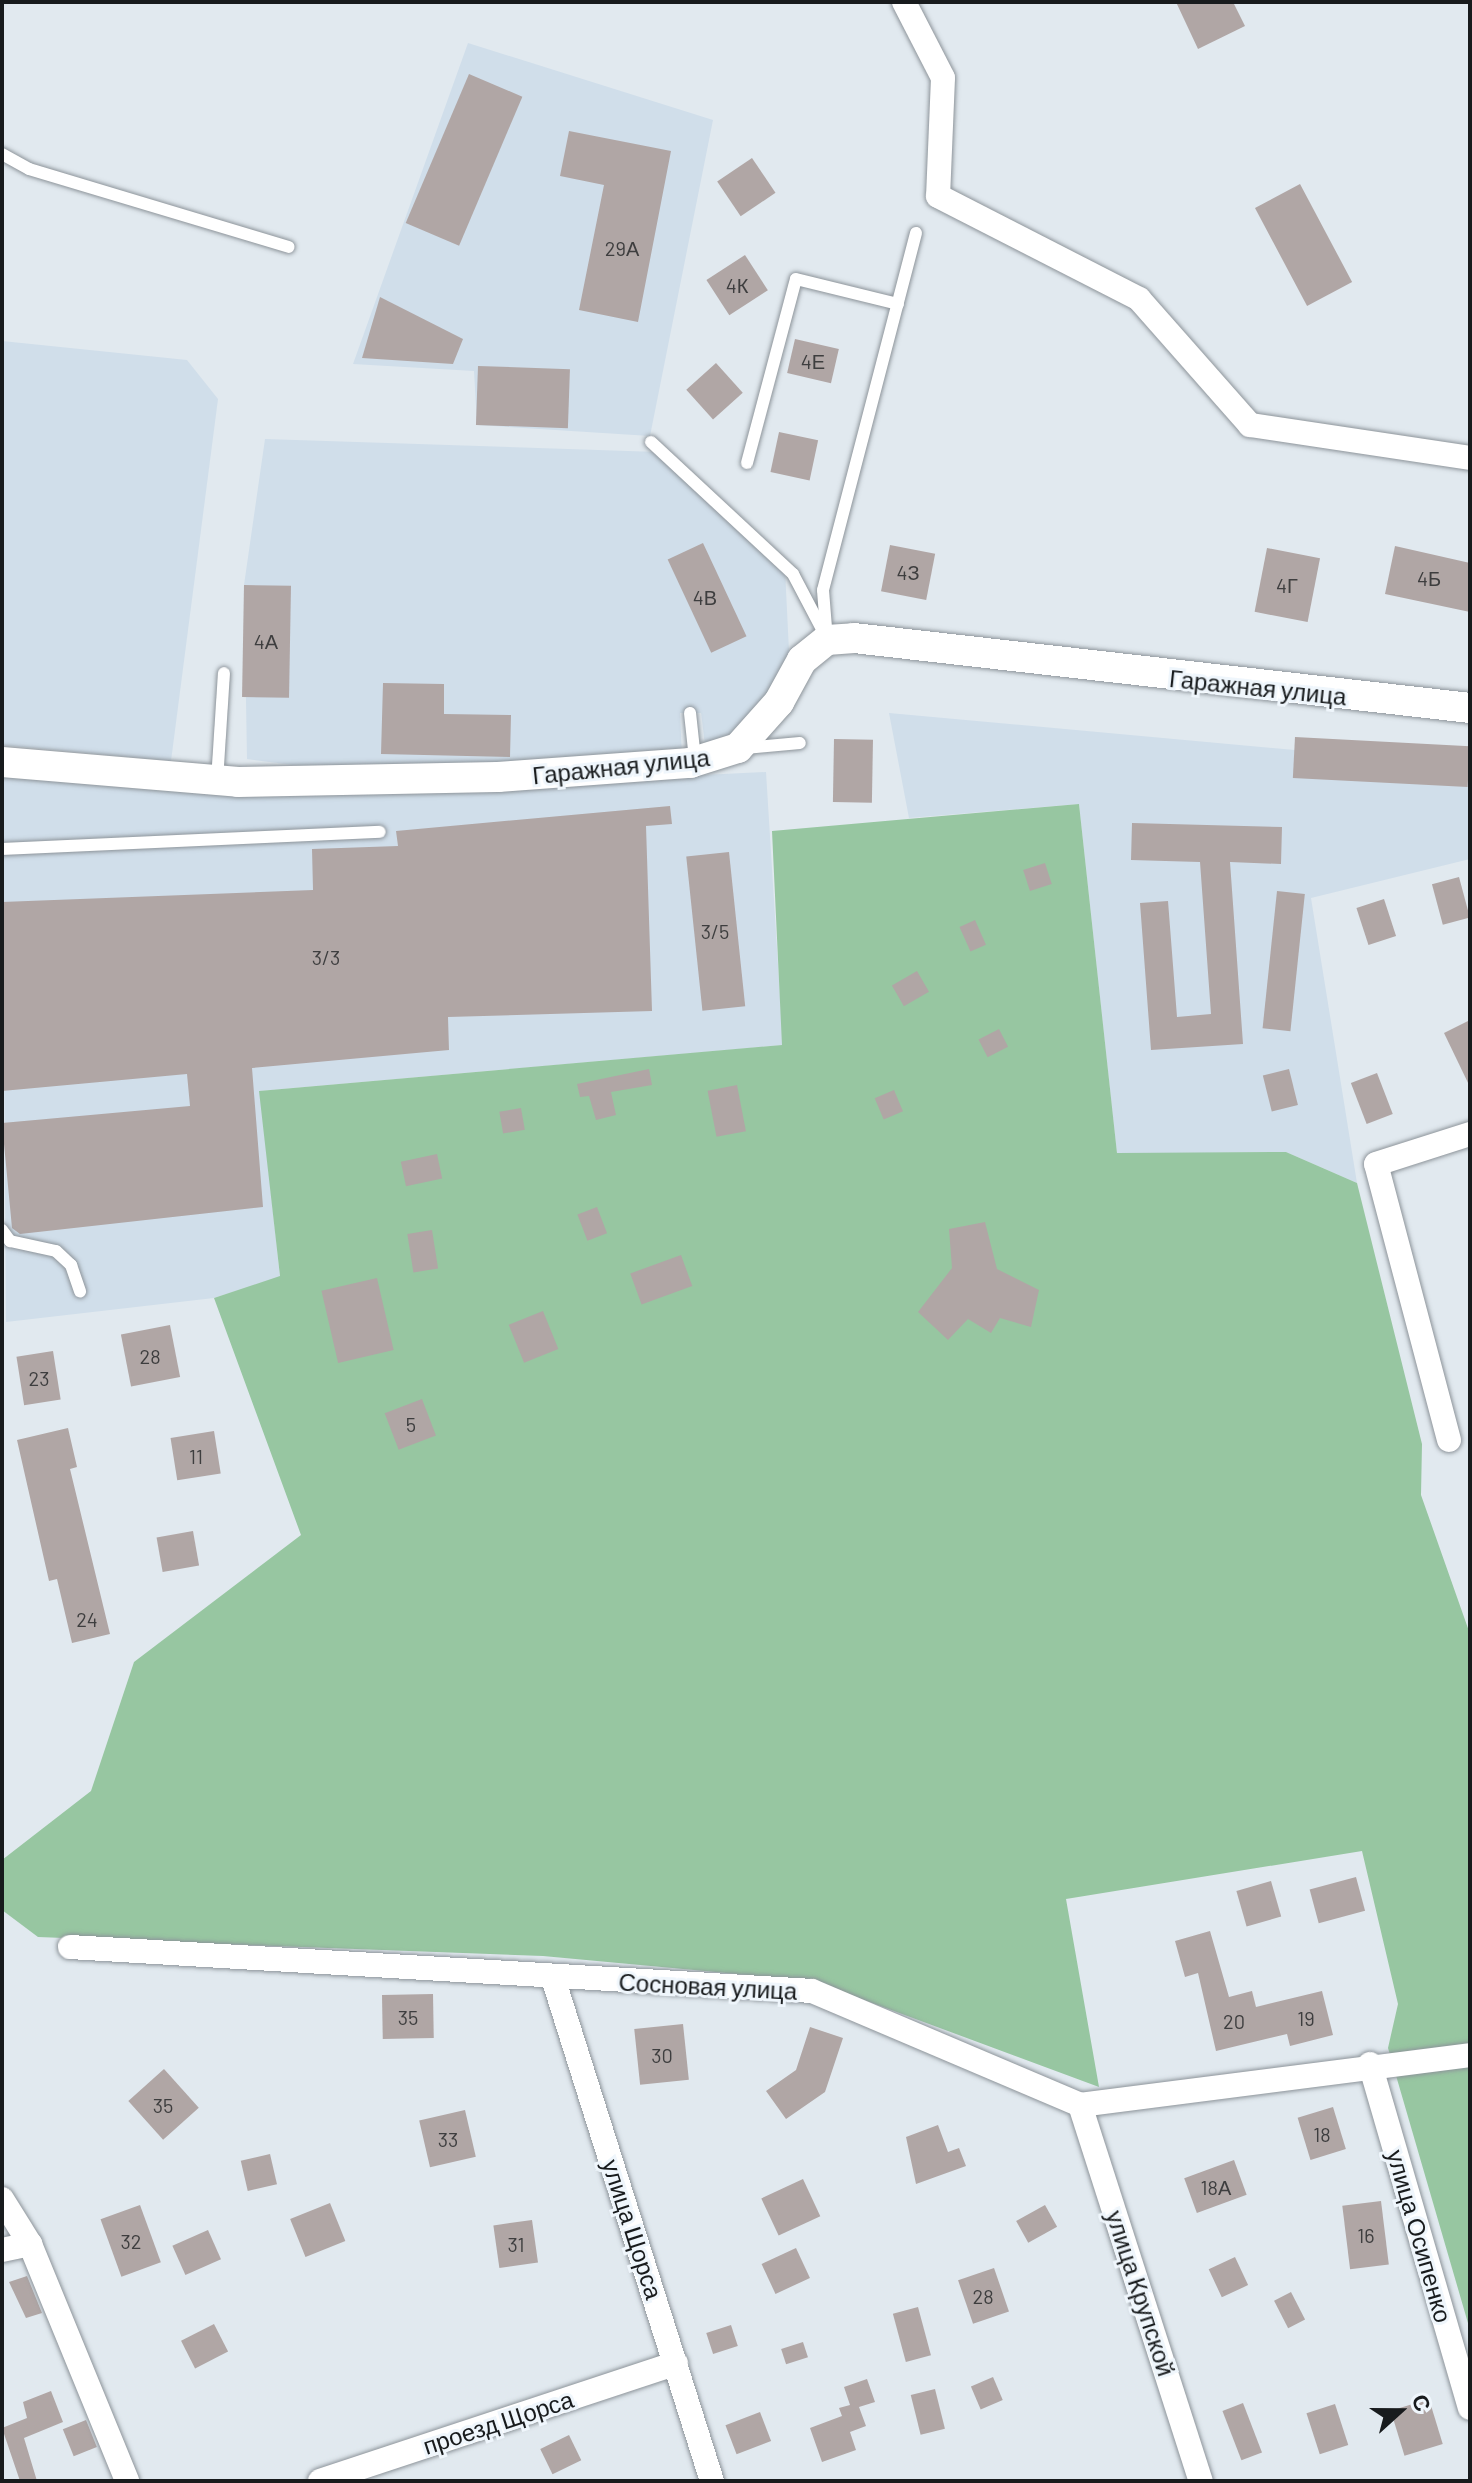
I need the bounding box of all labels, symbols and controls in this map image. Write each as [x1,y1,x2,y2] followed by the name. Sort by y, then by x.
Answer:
[605,236,639,260] house number: 29А
[726,273,748,297] house number: 4К
[801,349,825,373] house number: 4Е
[896,560,920,584] house number: 4З
[1417,566,1441,590] house number: 4Б
[1276,573,1298,597] house number: 4Г
[693,585,717,609] house number: 4В
[254,629,278,653] house number: 4А
[1168,663,1348,711] street label: Гаражная улица
[531,742,711,790] street label: Гаражная улица
[701,919,729,943] house number: 3/5
[312,945,340,969] house number: 3/3
[139,1344,161,1368] house number: 28
[29,1366,49,1390] house number: 23
[406,1412,416,1436] house number: 5
[189,1444,203,1468] house number: 11
[76,1607,98,1631] house number: 24
[618,1967,798,2005] street label: Сосновая улица
[398,2005,418,2029] house number: 35
[1297,2006,1315,2030] house number: 19
[1223,2009,1245,2033] house number: 20
[651,2043,673,2067] house number: 30
[153,2093,173,2117] house number: 35
[1313,2122,1331,2146] house number: 18
[438,2127,458,2151] house number: 33
[1382,2146,1458,2326] street label: улица Осипенко
[597,2155,669,2303] street label: улица Щорса
[1201,2175,1231,2199] house number: 18А
[1101,2207,1181,2379] street label: улица Крупской
[1357,2223,1375,2247] house number: 16
[120,2229,142,2253] house number: 32
[507,2232,525,2256] house number: 31
[972,2284,994,2308] house number: 28
[1360,2371,1440,2451] north arrow
[419,2384,577,2460] street label: проезд Щорса
[1407,2390,1437,2414] text: С

